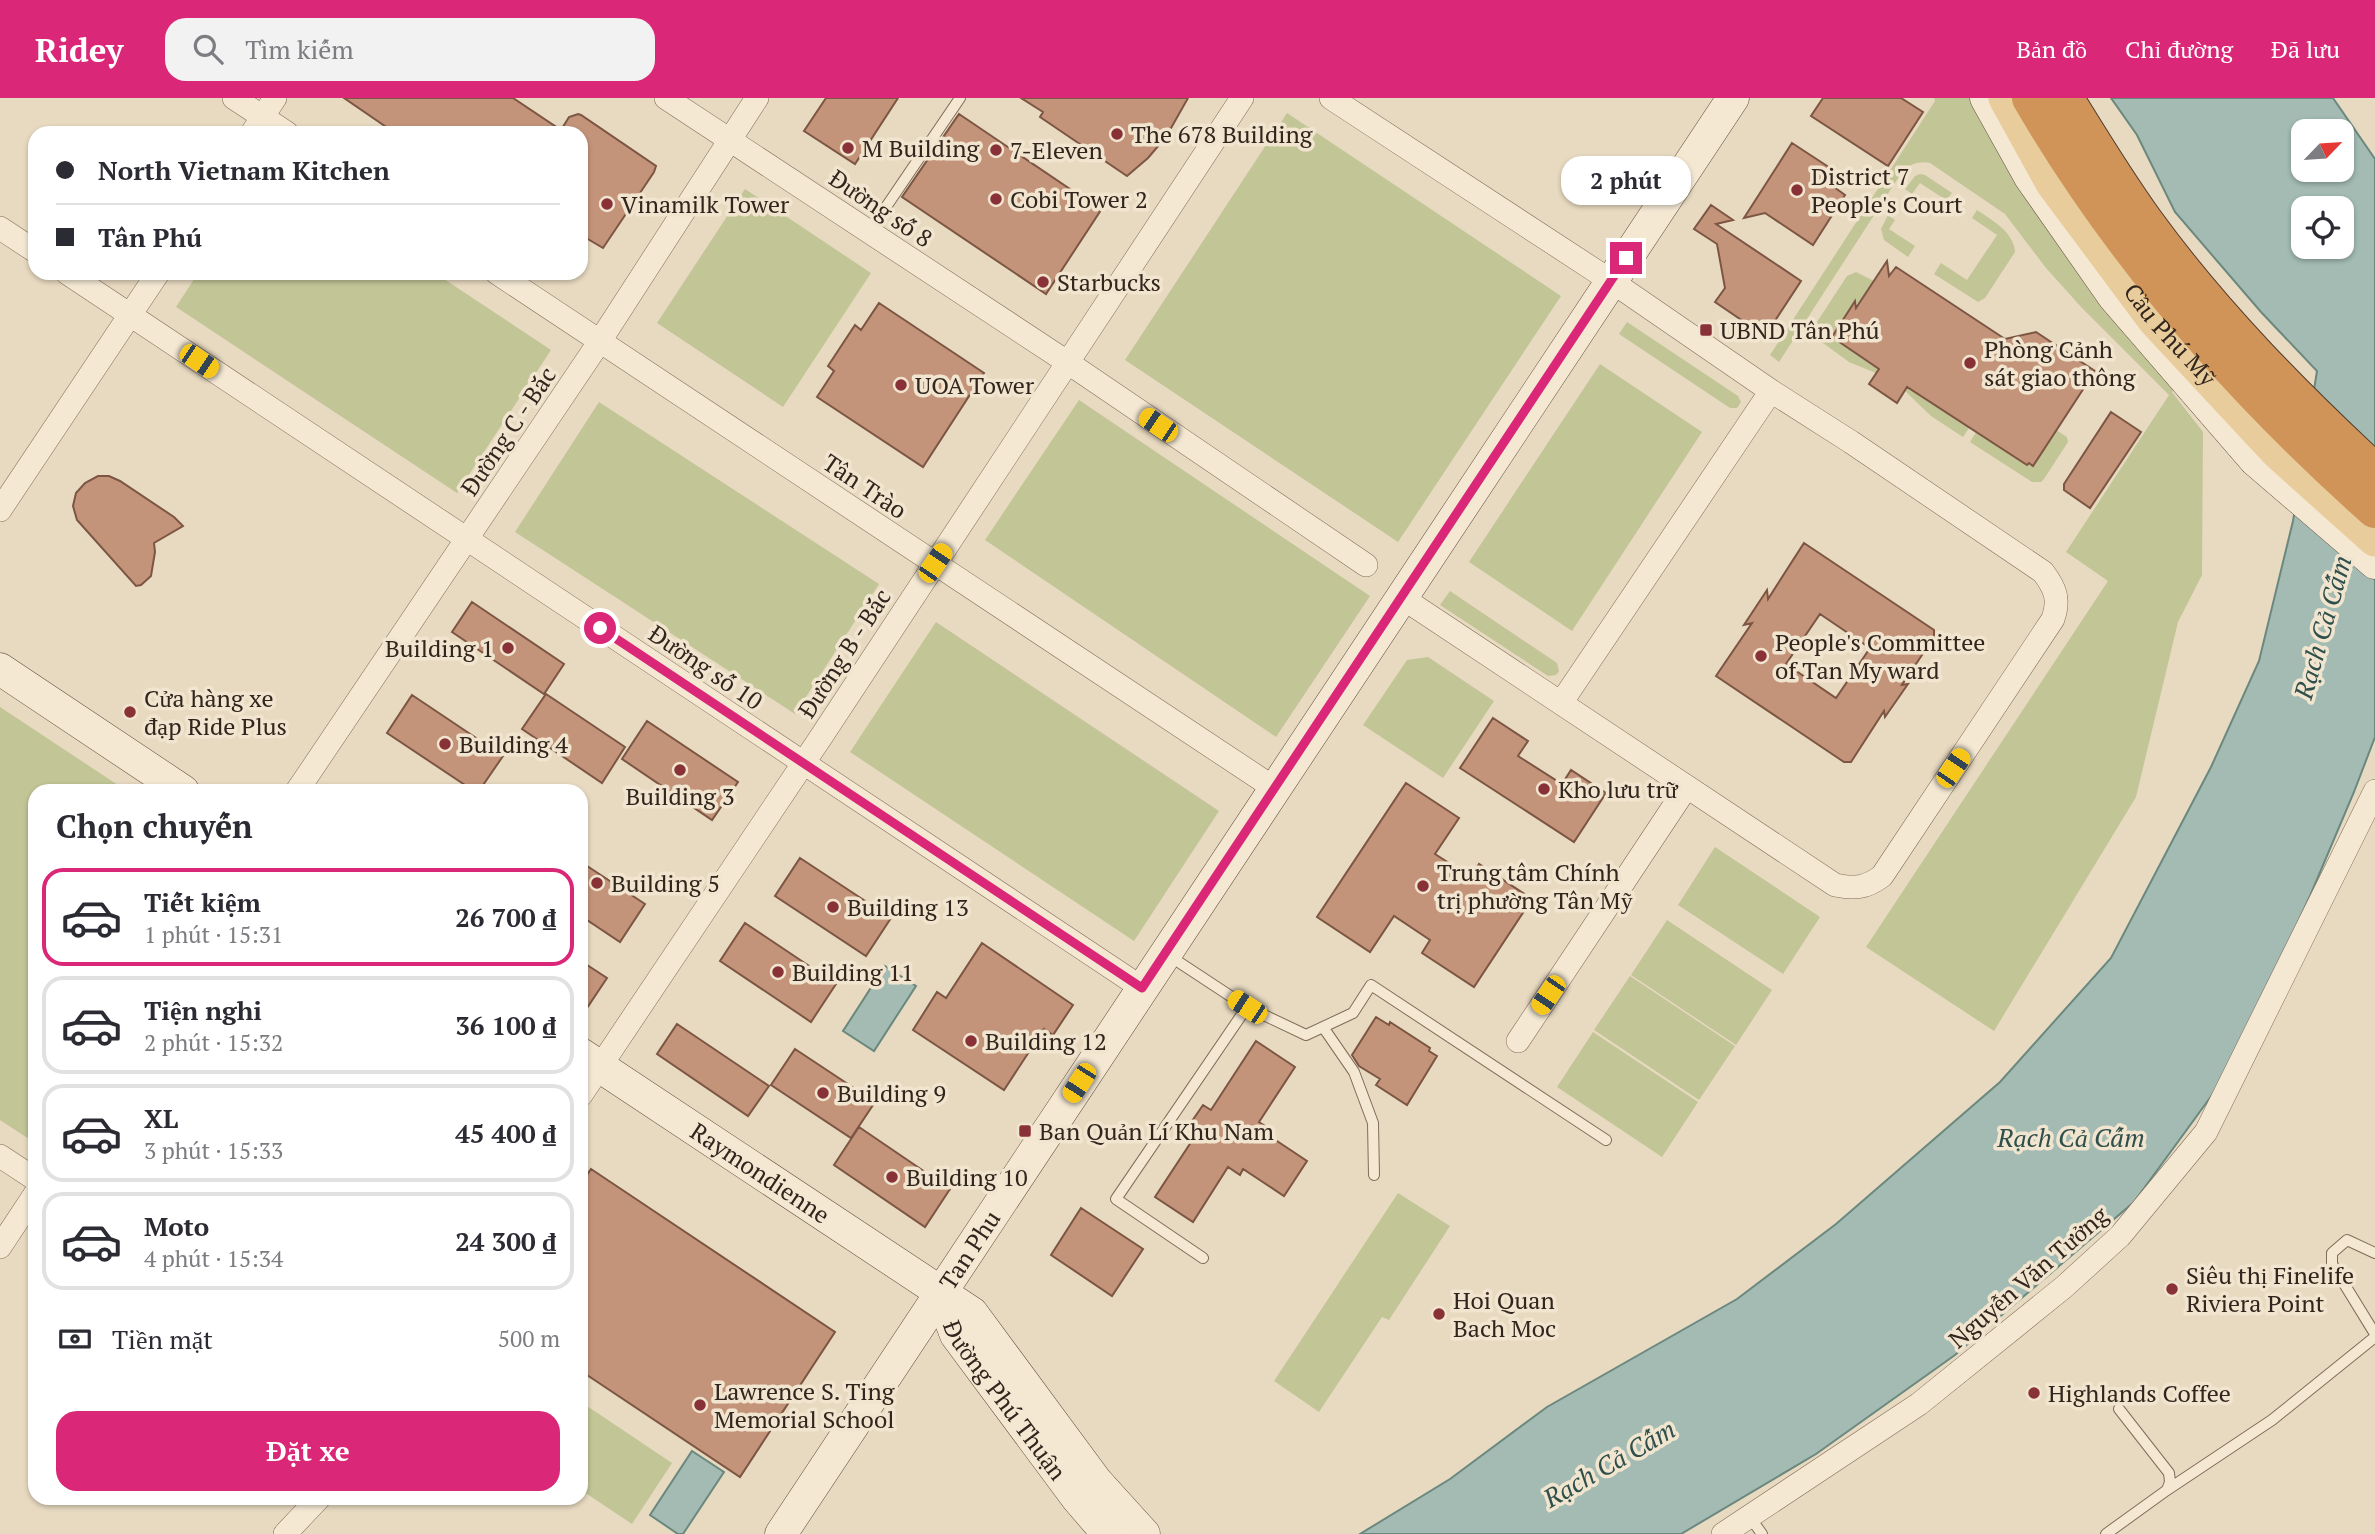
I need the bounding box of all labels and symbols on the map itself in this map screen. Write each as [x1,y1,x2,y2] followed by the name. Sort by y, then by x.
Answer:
[1131,118,1313,150] place label: The 678 Building
[2291,119,2354,182] north arrow
[1109,126,1125,142] marker: The 678 Building
[862,132,979,164] place label: M Building
[1010,134,1103,166] place label: 7-Eleven
[840,140,856,156] marker: M Building
[988,142,1004,158] marker: 7-Eleven
[1561,156,1691,206] callout: 2 phút
[1811,160,1963,220] place label: District 7 People's Court
[823,162,939,254] street label: Đường số 8
[1789,182,1805,198] marker: District 7 People's Court
[1010,183,1148,215] place label: Cobi Tower 2
[621,188,790,220] place label: Vinamilk Tower
[988,191,1004,207] marker: Cobi Tower 2
[599,196,615,212] marker: Vinamilk Tower
[1610,242,1642,274] route end
[1057,266,1161,298] place label: Starbucks
[1035,274,1051,290] marker: Starbucks
[2117,277,2224,393] street label: Cầu Phú Mỹ
[1720,314,1880,346] place label: UBND Tân Phú
[1698,322,1714,338] marker: UBND Tân Phú
[1984,333,2136,393] place label: Phòng Cảnh sát giao thông
[176,341,223,381] car
[1962,355,1978,371] marker: Phòng Cảnh sát giao thông
[453,360,563,502] street label: Đường C - Bắc
[915,369,1035,401] place label: UOA Tower
[893,377,909,393] marker: UOA Tower
[1135,405,1182,445] car
[817,446,913,526] street label: Tân Trào
[915,540,956,586] car
[2285,551,2359,704] water label: Rạch Cả Cấm
[790,582,898,724] street label: Đường B - Bắc
[584,612,616,644] route start
[643,617,769,717] street label: Đường số 10
[1775,626,1985,686] place label: People's Committee of Tan My ward
[385,632,494,664] place label: Building 1
[500,640,516,656] marker: Building 1
[1753,648,1769,664] marker: People's Committee of Tan My ward
[144,682,287,742] place label: Cửa hàng xe đạp Ride Plus
[122,704,138,720] marker: Cửa hàng xe đạp Ride Plus
[459,728,568,760] place label: Building 4
[437,736,453,752] marker: Building 4
[1933,745,1974,791] car
[672,762,688,778] marker: Building 3
[1558,773,1679,805] place label: Kho lưu trữ
[625,780,735,812] place label: Building 3
[1536,781,1552,797] marker: Kho lưu trữ
[1437,856,1633,916] place label: Trung tâm Chính trị phường Tân Mỹ
[611,867,720,899] place label: Building 5
[589,875,605,891] marker: Building 5
[1415,878,1431,894] marker: Trung tâm Chính trị phường Tân Mỹ
[847,891,969,923] place label: Building 13
[825,899,841,915] marker: Building 13
[792,956,914,988] place label: Building 11
[770,964,786,980] marker: Building 11
[1528,972,1569,1018] car
[1224,987,1271,1027] car
[985,1025,1107,1057] place label: Building 12
[963,1033,979,1049] marker: Building 12
[1059,1060,1100,1106] car
[837,1077,946,1109] place label: Building 9
[815,1085,831,1101] marker: Building 9
[684,1115,836,1231] street label: Raymondienne
[1039,1115,1274,1147] place label: Ban Quản Lí Khu Nam
[1996,1120,2145,1154] water label: Rạch Cả Cấm
[1017,1123,1033,1139] marker: Ban Quản Lí Khu Nam
[906,1161,1028,1193] place label: Building 10
[884,1169,900,1185] marker: Building 10
[1942,1199,2115,1355] street label: Nguyễn Văn Tưởng
[932,1204,1007,1296] street label: Tan Phu
[2186,1259,2354,1319] place label: Siêu thị Finelife Riviera Point
[2164,1281,2180,1297] marker: Siêu thị Finelife Riviera Point
[1453,1284,1556,1344] place label: Hoi Quan Bach Moc
[1431,1306,1447,1322] marker: Hoi Quan Bach Moc
[936,1316,1074,1486] street label: Đường Phú Thuận
[714,1375,895,1435] place label: Lawrence S. Ting Memorial School
[2048,1377,2231,1409] place label: Highlands Coffee
[2026,1385,2042,1401] marker: Highlands Coffee
[692,1397,708,1413] marker: Lawrence S. Ting Memorial School
[1536,1411,1681,1515] water label: Rạch Cả Cấm

